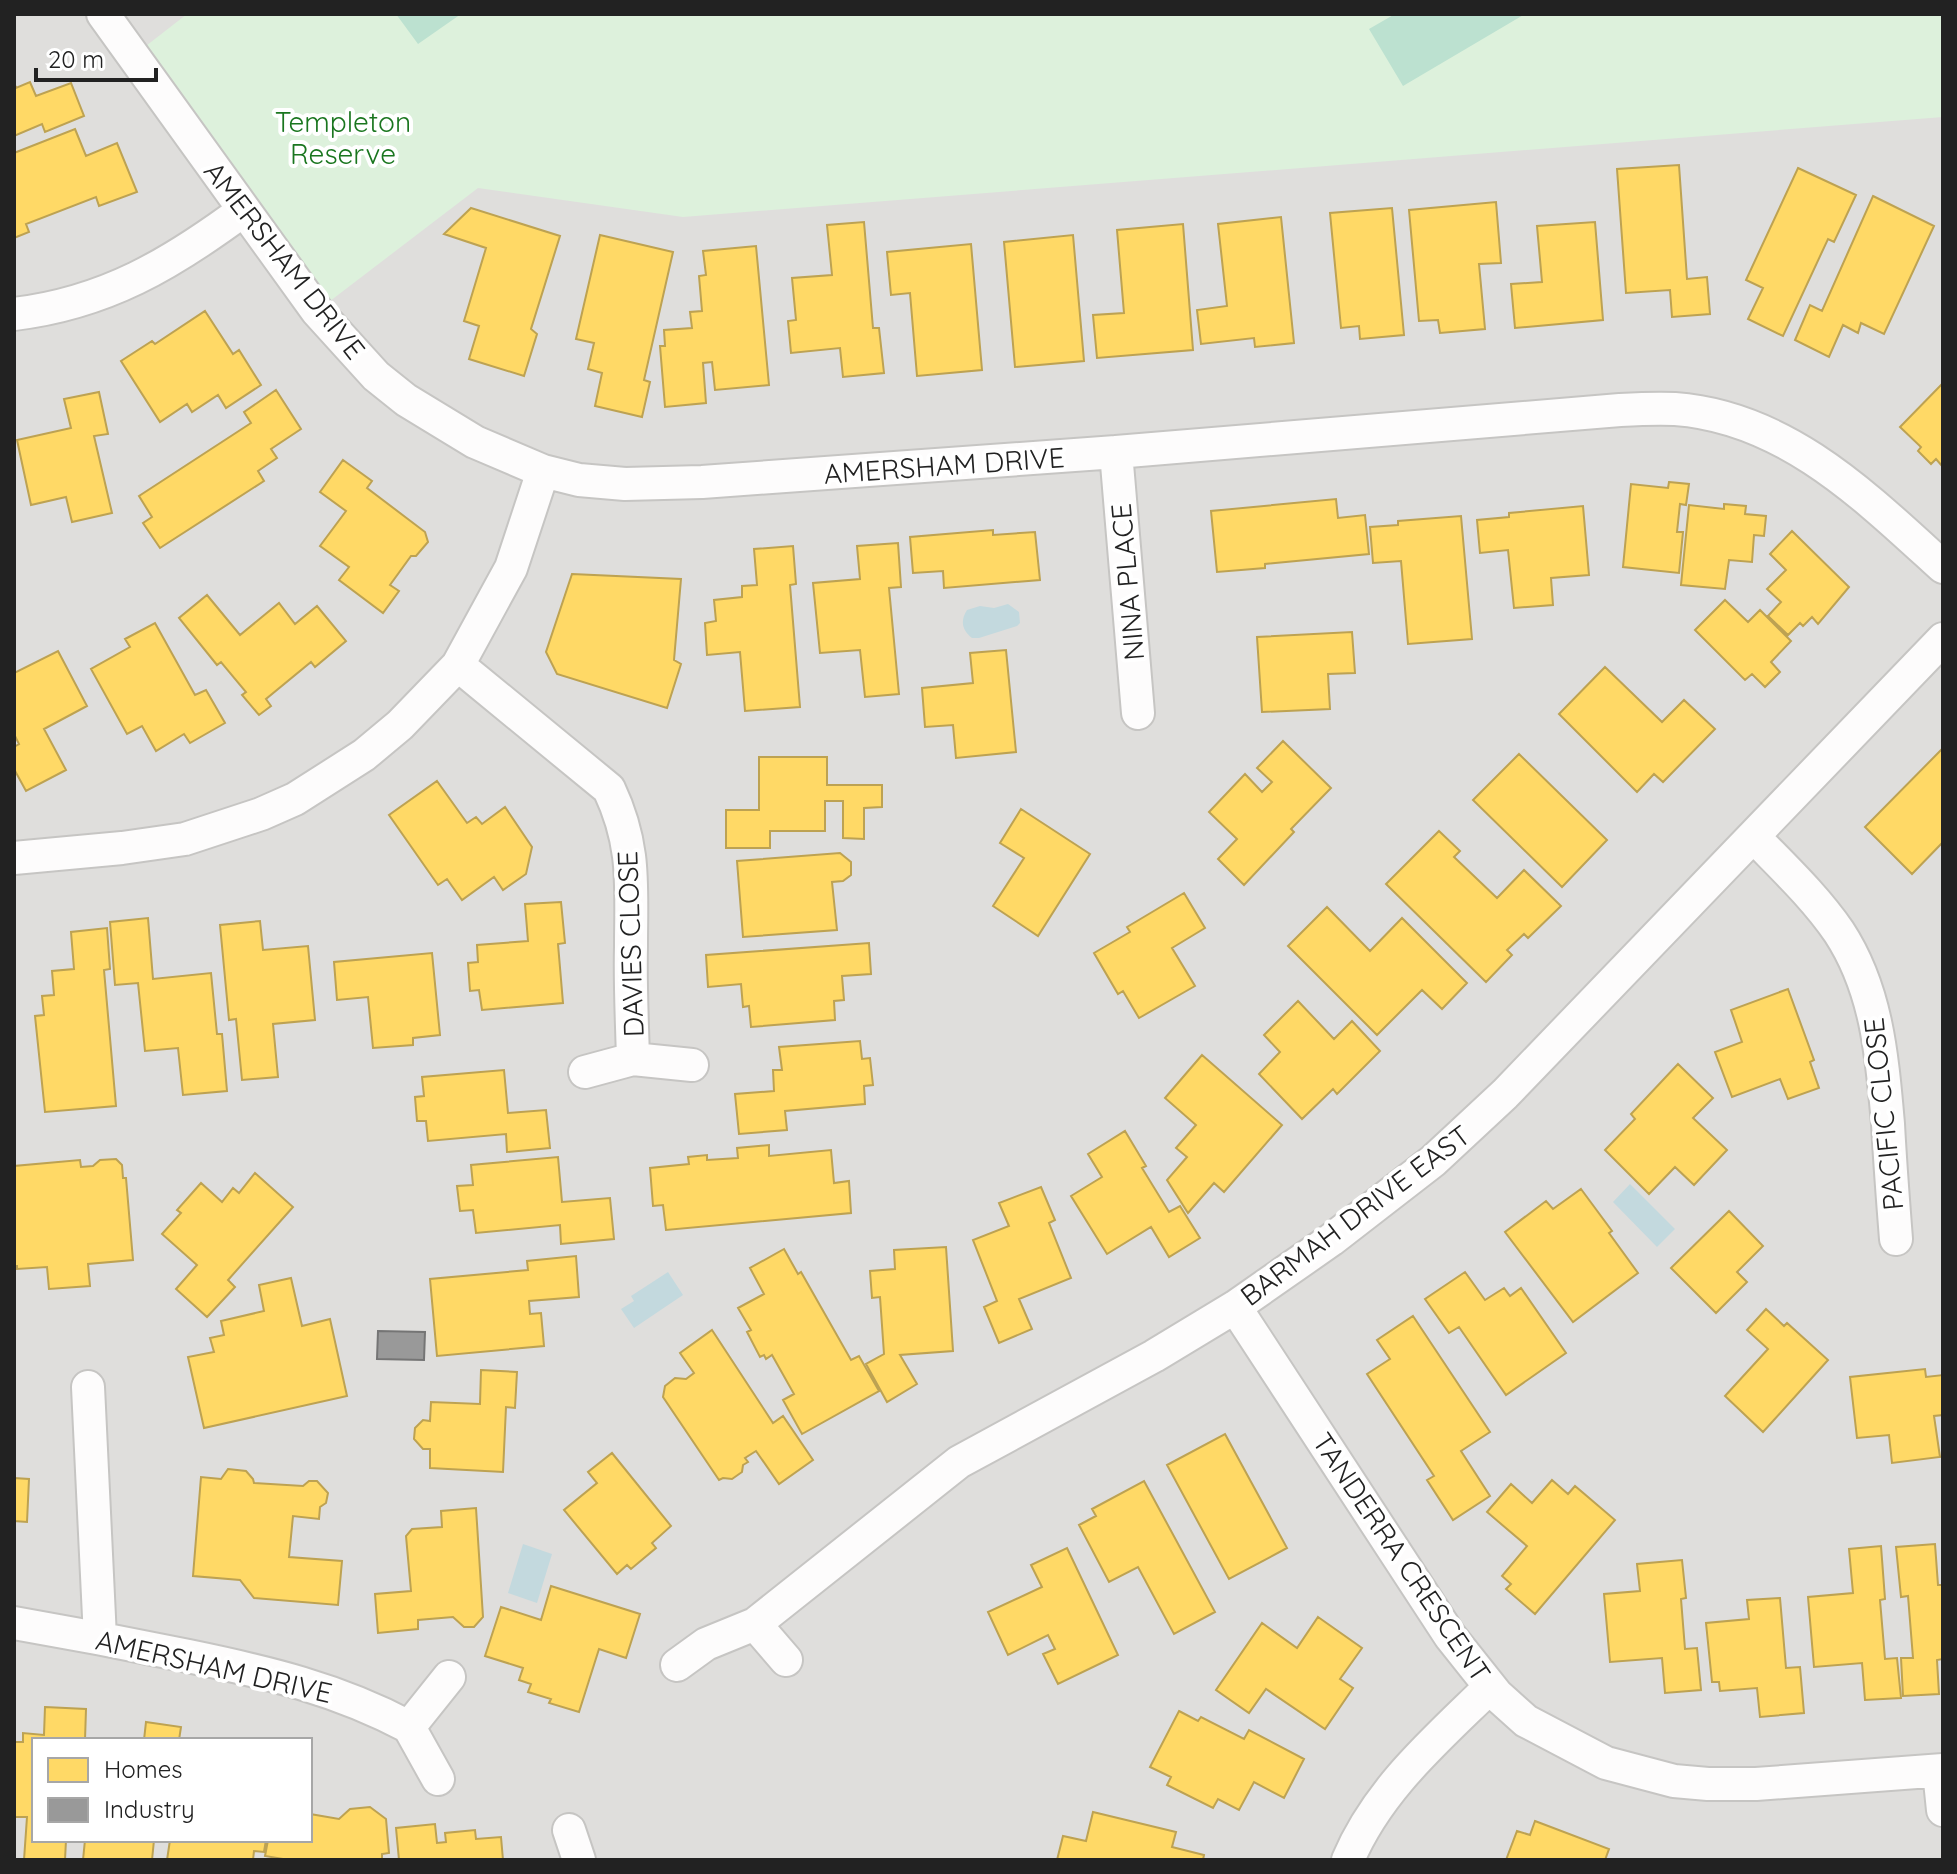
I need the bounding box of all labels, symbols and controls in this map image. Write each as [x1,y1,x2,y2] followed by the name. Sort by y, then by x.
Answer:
[36,32,156,82] scale bar
[48,44,104,74] text: 20 m
[275,104,411,171] park label: Templeton Reserve
[197,154,373,366] street label: AMERSHAM DRIVE
[822,439,1066,491] street label: AMERSHAM DRIVE
[1103,502,1151,662] street label: NINA PLACE
[609,850,651,1038] street label: DAVIES CLOSE
[1855,1016,1911,1212] street label: PACIFIC CLOSE
[1233,1117,1477,1313] street label: BARMAH DRIVE EAST
[1305,1426,1499,1688] street label: TANDERRA CRESCENT
[93,1622,335,1710] street label: AMERSHAM DRIVE
[32,1738,312,1842] legend
[104,1754,182,1784] text: Homes
[104,1794,195,1824] text: Industry

